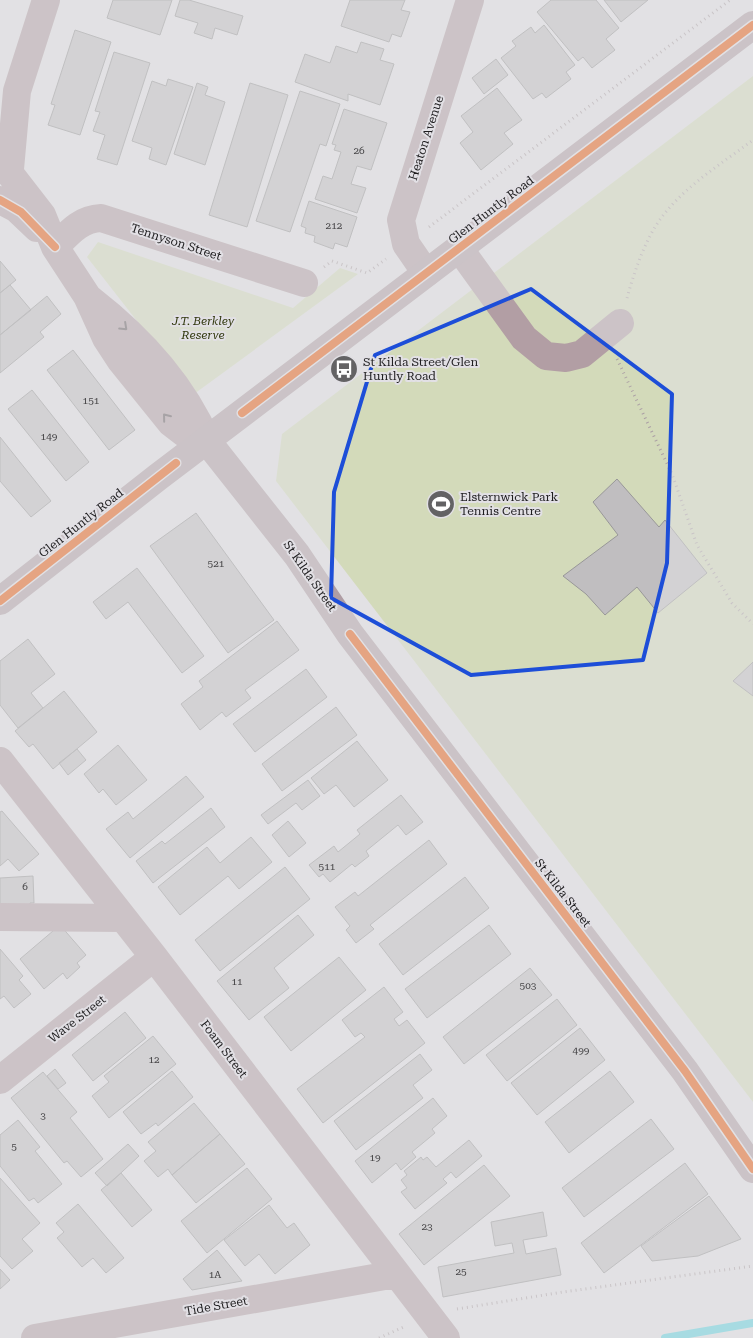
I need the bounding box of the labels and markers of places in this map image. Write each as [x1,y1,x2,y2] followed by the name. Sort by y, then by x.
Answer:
[329,354,359,384] bus stop icon: St Kilda Street/Glen Huntly Road
[363,355,478,383] place label: St Kilda Street/Glen Huntly Road
[426,489,456,519] sports icon: Elsternwick Park Tennis Centre
[460,490,559,518] place label: Elsternwick Park Tennis Centre

